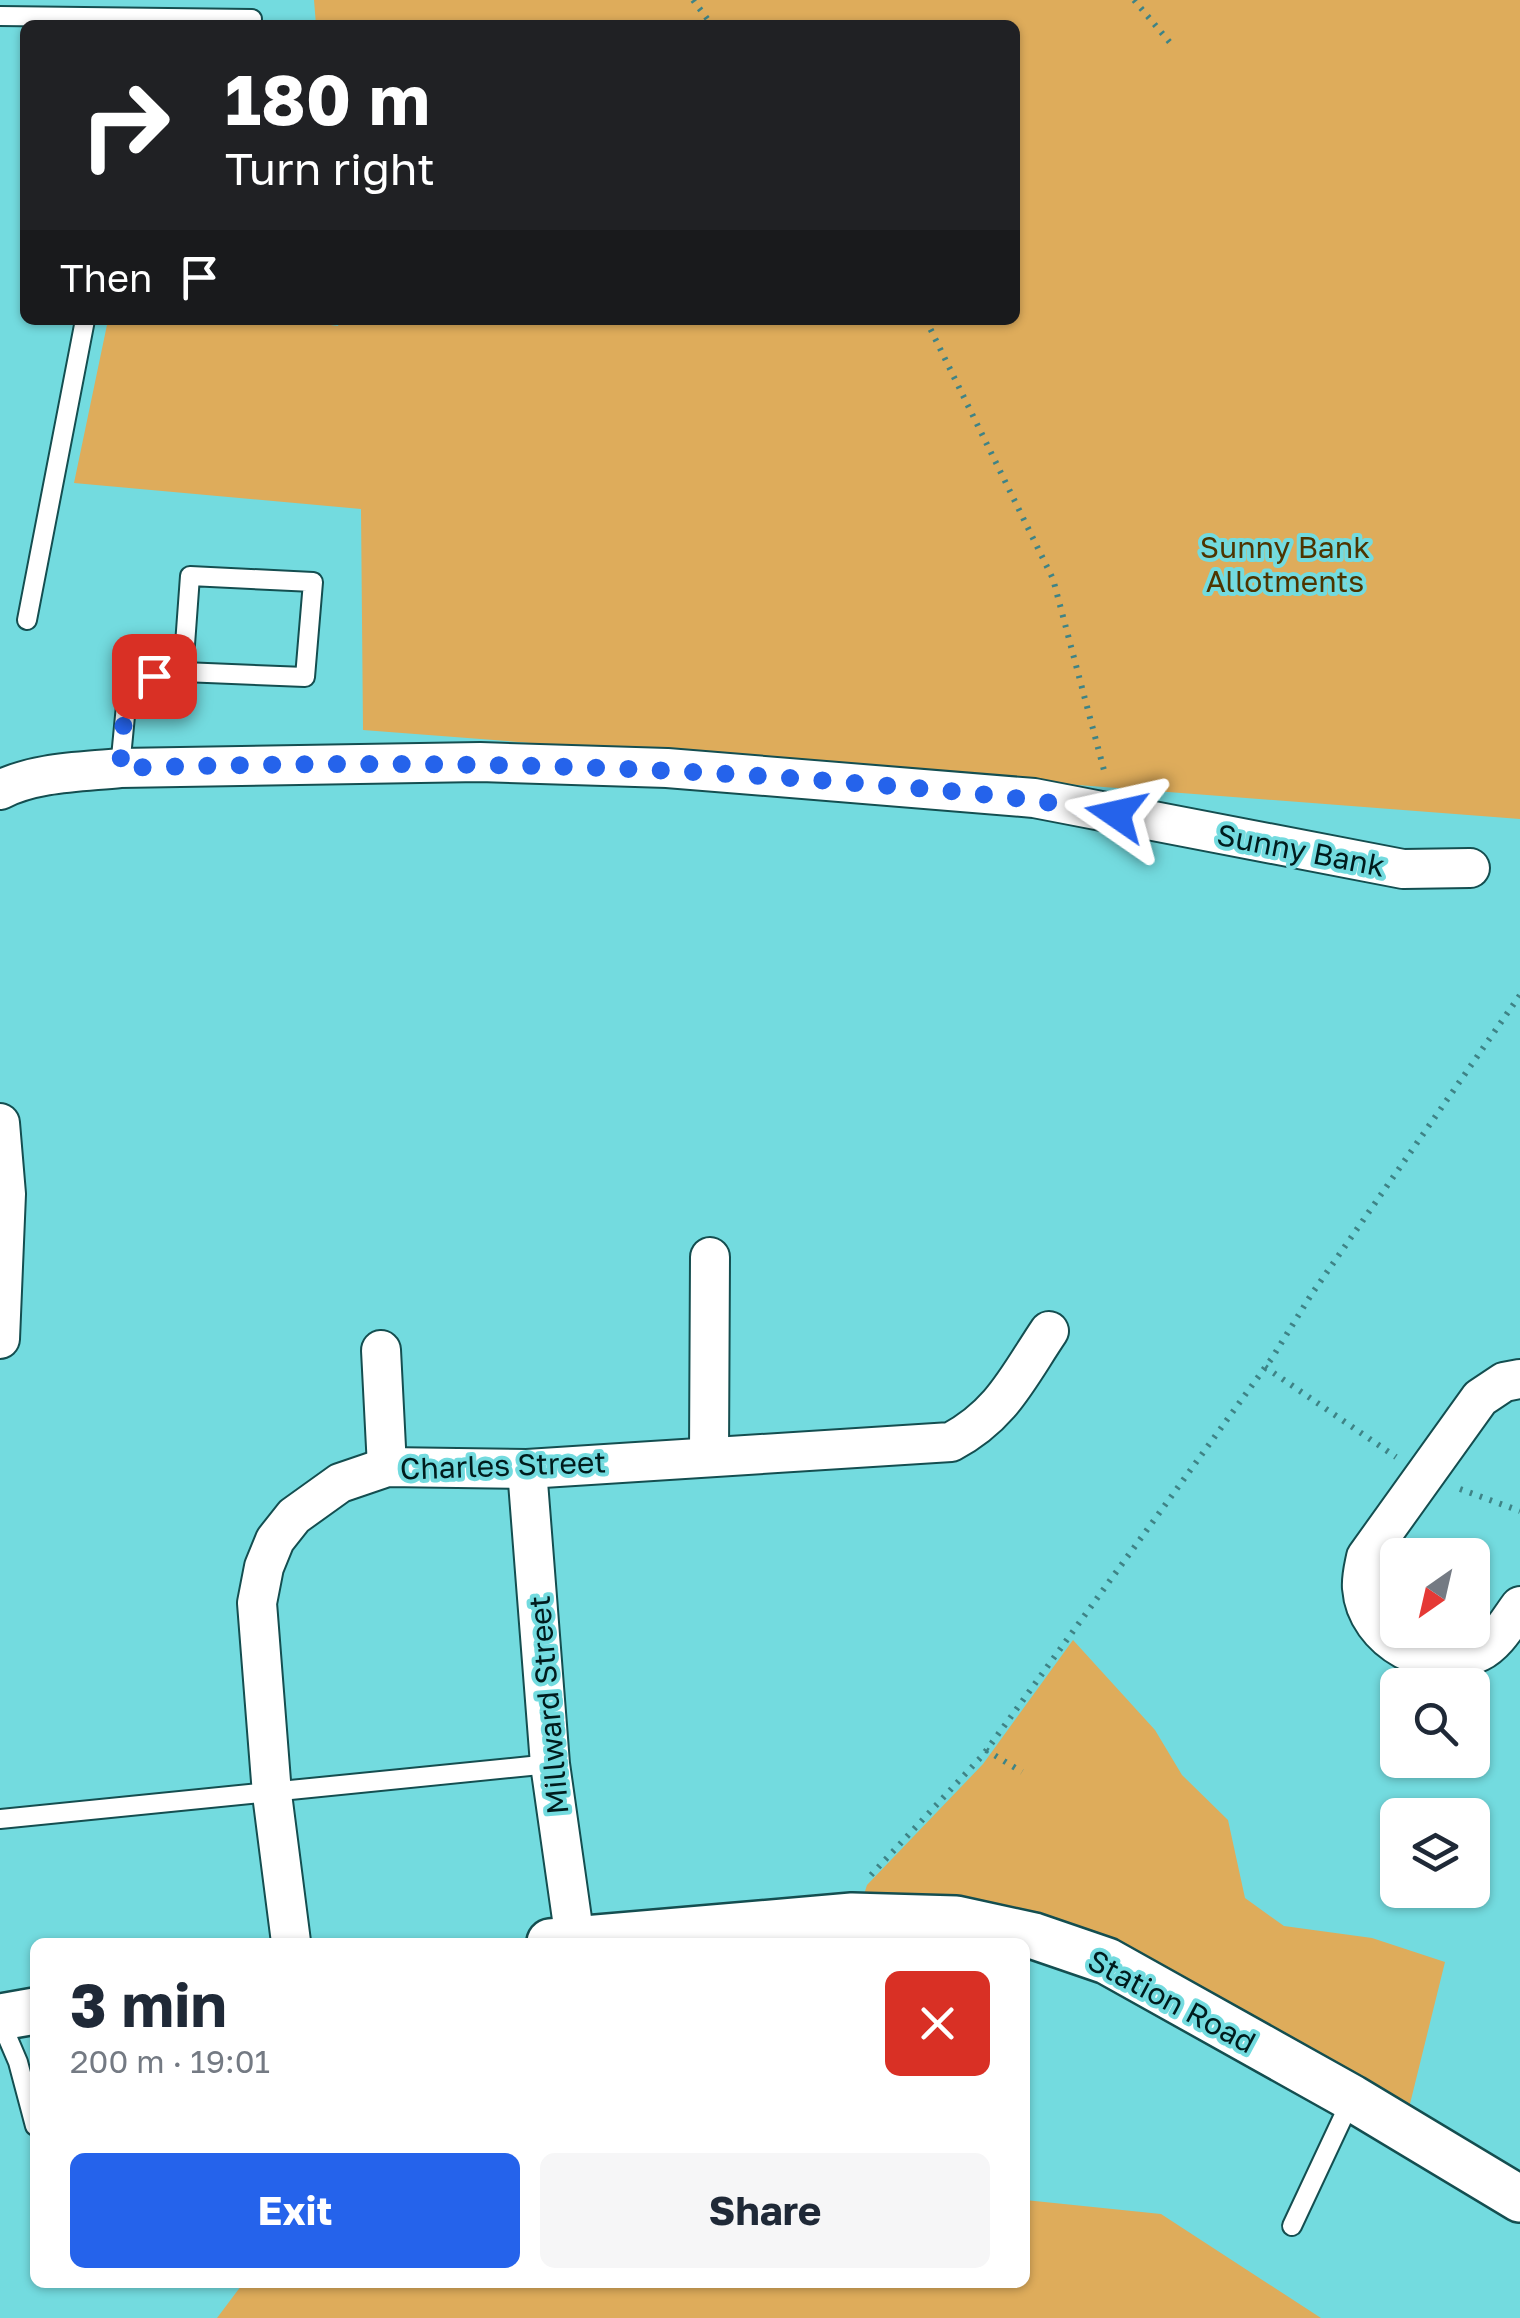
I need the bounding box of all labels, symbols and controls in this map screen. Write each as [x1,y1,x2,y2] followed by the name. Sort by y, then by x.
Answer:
[225,56,430,140] text: 180 m
[60,60,190,190] icon: right
[225,141,435,195] text: Turn right
[172,250,227,305] icon: arrive
[60,255,152,300] text: Then
[1200,529,1370,599] park label: Sunny Bank Allotments
[112,634,197,719] pin
[127,649,182,704] icon: arrive
[1064,762,1168,866] position arrow
[1214,816,1388,884] street label: Sunny Bank
[399,1443,607,1487] street label: Charles Street
[1380,1538,1490,1648] north arrow
[1380,1538,1490,1908] map controls
[521,1594,575,1816] street label: Millward Street
[1380,1668,1490,1778] button: search
[1380,1798,1490,1908] button: layers
[1082,1942,1262,2060] street label: Station Road
[70,1968,227,2040] text: 3 min
[885,1971,990,2076] button: close
[70,2042,270,2080] text: 200 m · 19:01
[70,2153,520,2268] button: Exit
[540,2153,990,2268] button: Share

